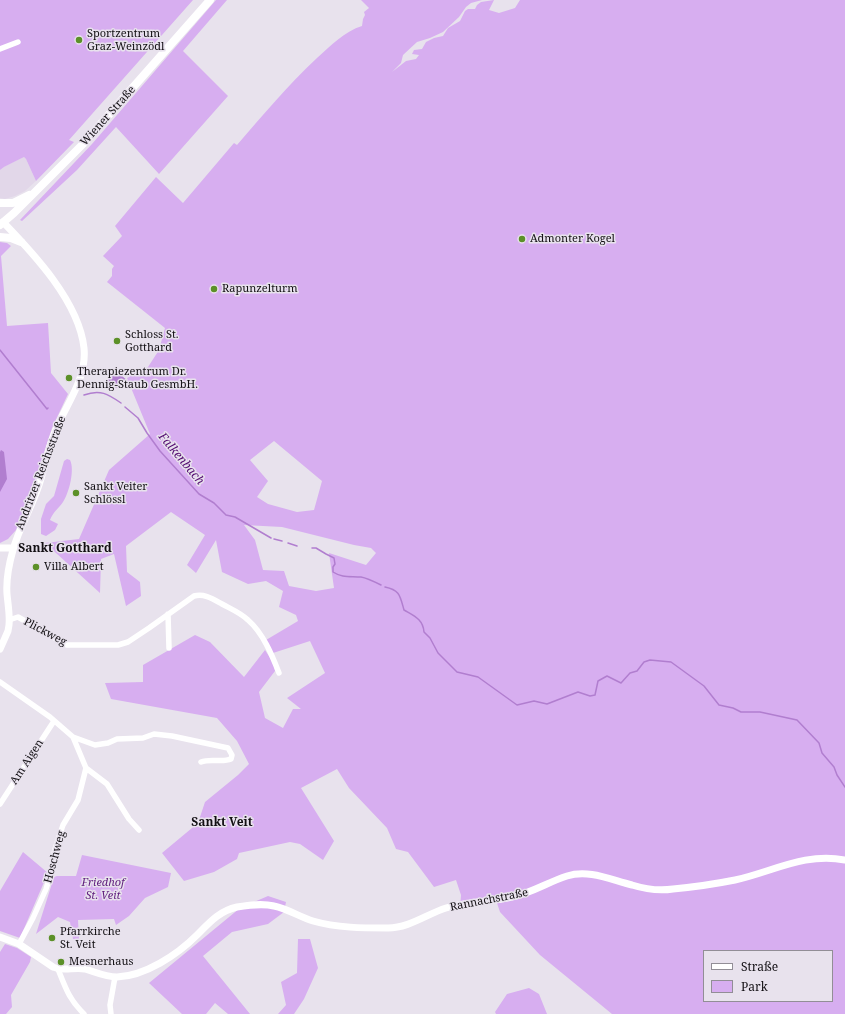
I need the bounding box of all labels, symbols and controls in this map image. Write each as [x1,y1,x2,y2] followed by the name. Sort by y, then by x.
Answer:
[87,27,165,53] place label: Sportzentrum Graz-Weinzödl
[74,35,84,45] marker: Sportzentrum Graz-Weinzödl
[78,83,138,149] street label: Wiener Straße
[530,232,615,246] place label: Admonter Kogel
[517,234,527,244] marker: Admonter Kogel
[222,282,298,296] place label: Rapunzelturm
[209,284,219,294] marker: Rapunzelturm
[125,328,179,354] place label: Schloss St. Gotthard
[112,336,122,346] marker: Schloss St. Gotthard
[77,365,198,391] place label: Therapiezentrum Dr. Dennig-Staub GesmbH.
[64,373,74,383] marker: Therapiezentrum Dr. Dennig-Staub GesmbH.
[13,414,69,532] street label: Andritzer Reichsstraße
[155,430,207,488] water label: Falkenbach
[84,480,148,506] place label: Sankt Veiter Schlössl
[71,488,81,498] marker: Sankt Veiter Schlössl
[18,542,112,556] district label: Sankt Gotthard
[44,560,104,574] place label: Villa Albert
[31,562,41,572] marker: Villa Albert
[21,615,69,649] street label: Plickweg
[8,737,46,787] street label: Am Aigen
[191,816,253,830] district label: Sankt Veit
[42,829,68,885] street label: Hoschweg
[81,876,125,902] park label: Friedhof St. Veit
[449,886,529,914] street label: Rannachstraße
[60,925,121,951] place label: Pfarrkirche St. Veit
[47,933,57,943] marker: Pfarrkirche St. Veit
[703,950,833,1002] legend
[69,955,133,969] place label: Mesnerhaus
[56,957,66,967] marker: Mesnerhaus
[741,958,778,975] text: Straße
[741,978,768,995] text: Park

